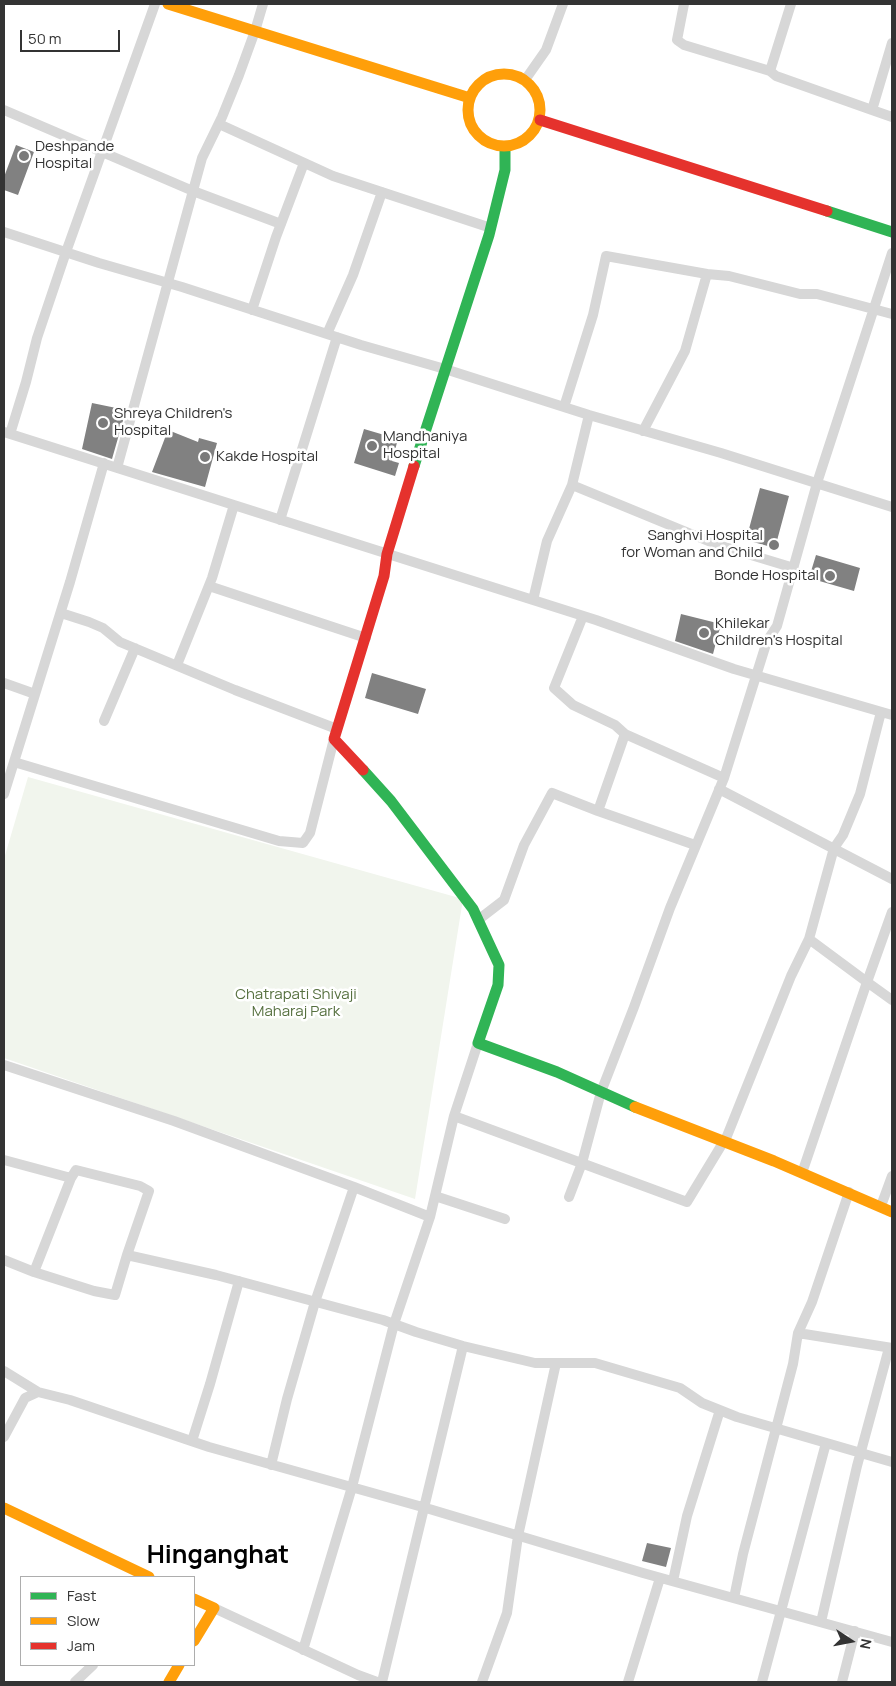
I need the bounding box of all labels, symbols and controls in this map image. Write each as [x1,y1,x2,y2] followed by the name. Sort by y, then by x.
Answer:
[22,20,122,52] scale bar
[28,28,62,49] text: 50 m
[35,138,114,173] place label: Deshpande Hospital
[17,149,31,163] marker: Deshpande Hospital
[114,405,232,440] place label: Shreya Children's Hospital
[96,416,110,430] marker: Shreya Children's Hospital
[383,428,467,463] place label: Mandhaniya Hospital
[365,439,379,453] marker: Mandhaniya Hospital
[216,448,318,466] place label: Kakde Hospital
[198,450,212,464] marker: Kakde Hospital
[621,527,763,562] place label: Sanghvi Hospital for Woman and Child
[767,538,781,552] marker: Sanghvi Hospital for Woman and Child
[714,567,819,585] place label: Bonde Hospital
[823,569,837,583] marker: Bonde Hospital
[715,615,843,650] place label: Khilekar Children's Hospital
[697,626,711,640] marker: Khilekar Children's Hospital
[235,986,357,1021] park label: Chatrapati Shivaji Maharaj Park
[147,1541,289,1571] district label: Hinganghat
[20,1576,195,1666] legend
[67,1585,96,1606] text: Fast
[67,1610,100,1631] text: Slow
[826,1616,876,1666] north arrow
[67,1635,95,1656] text: Jam
[856,1637,877,1651] text: N

